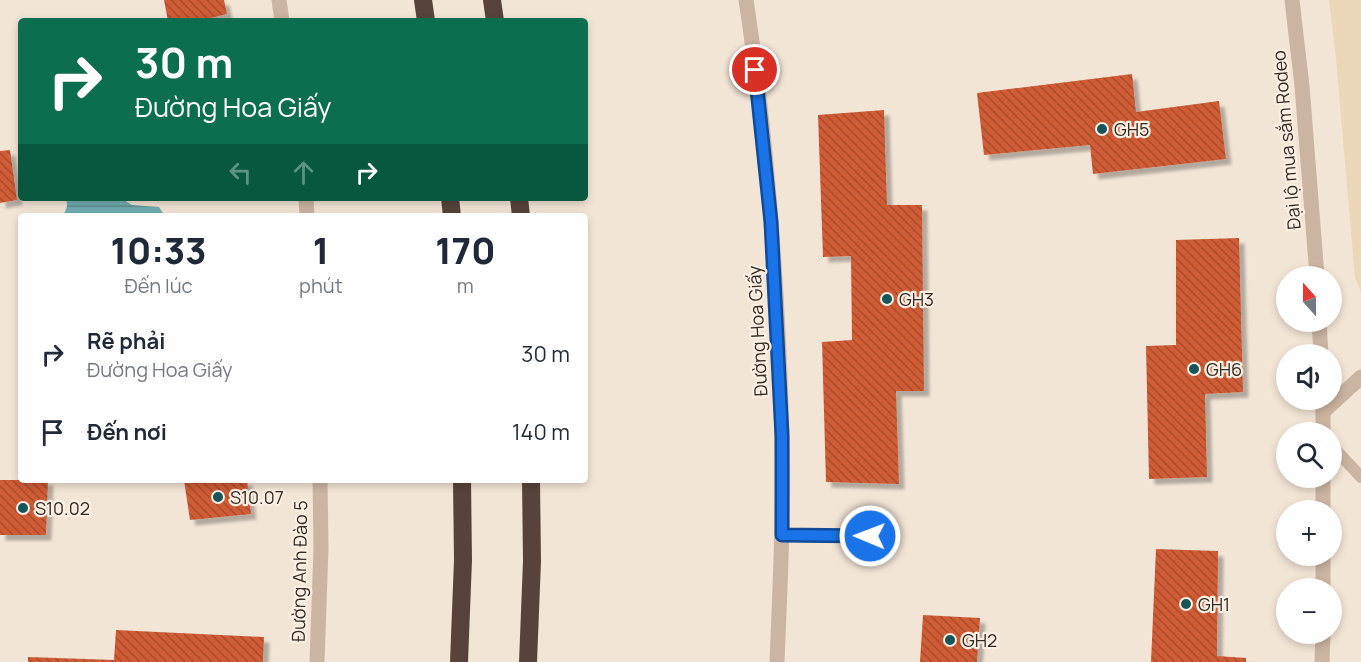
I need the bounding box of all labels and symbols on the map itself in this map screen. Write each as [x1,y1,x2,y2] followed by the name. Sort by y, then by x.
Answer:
[729,44,780,95] pin
[1266,49,1306,231] street label: Đại lộ mua sắm Rodeo
[1114,117,1149,141] place label: GH5
[1095,122,1109,136] marker: GH5
[742,264,772,397] street label: Đường Hoa Giấy
[1276,266,1342,332] north arrow
[899,287,934,311] place label: GH3
[880,292,894,306] marker: GH3
[1206,357,1242,381] place label: GH6
[1187,362,1201,376] marker: GH6
[230,485,284,509] place label: S10.07
[211,490,225,504] marker: S10.07
[35,496,90,520] place label: S10.02
[286,500,312,642] street label: Đường Anh Đào 5
[16,501,30,515] marker: S10.02
[838,504,902,568] position arrow
[1198,592,1230,616] place label: GH1
[1179,597,1193,611] marker: GH1
[962,628,997,652] place label: GH2
[943,633,957,647] marker: GH2

